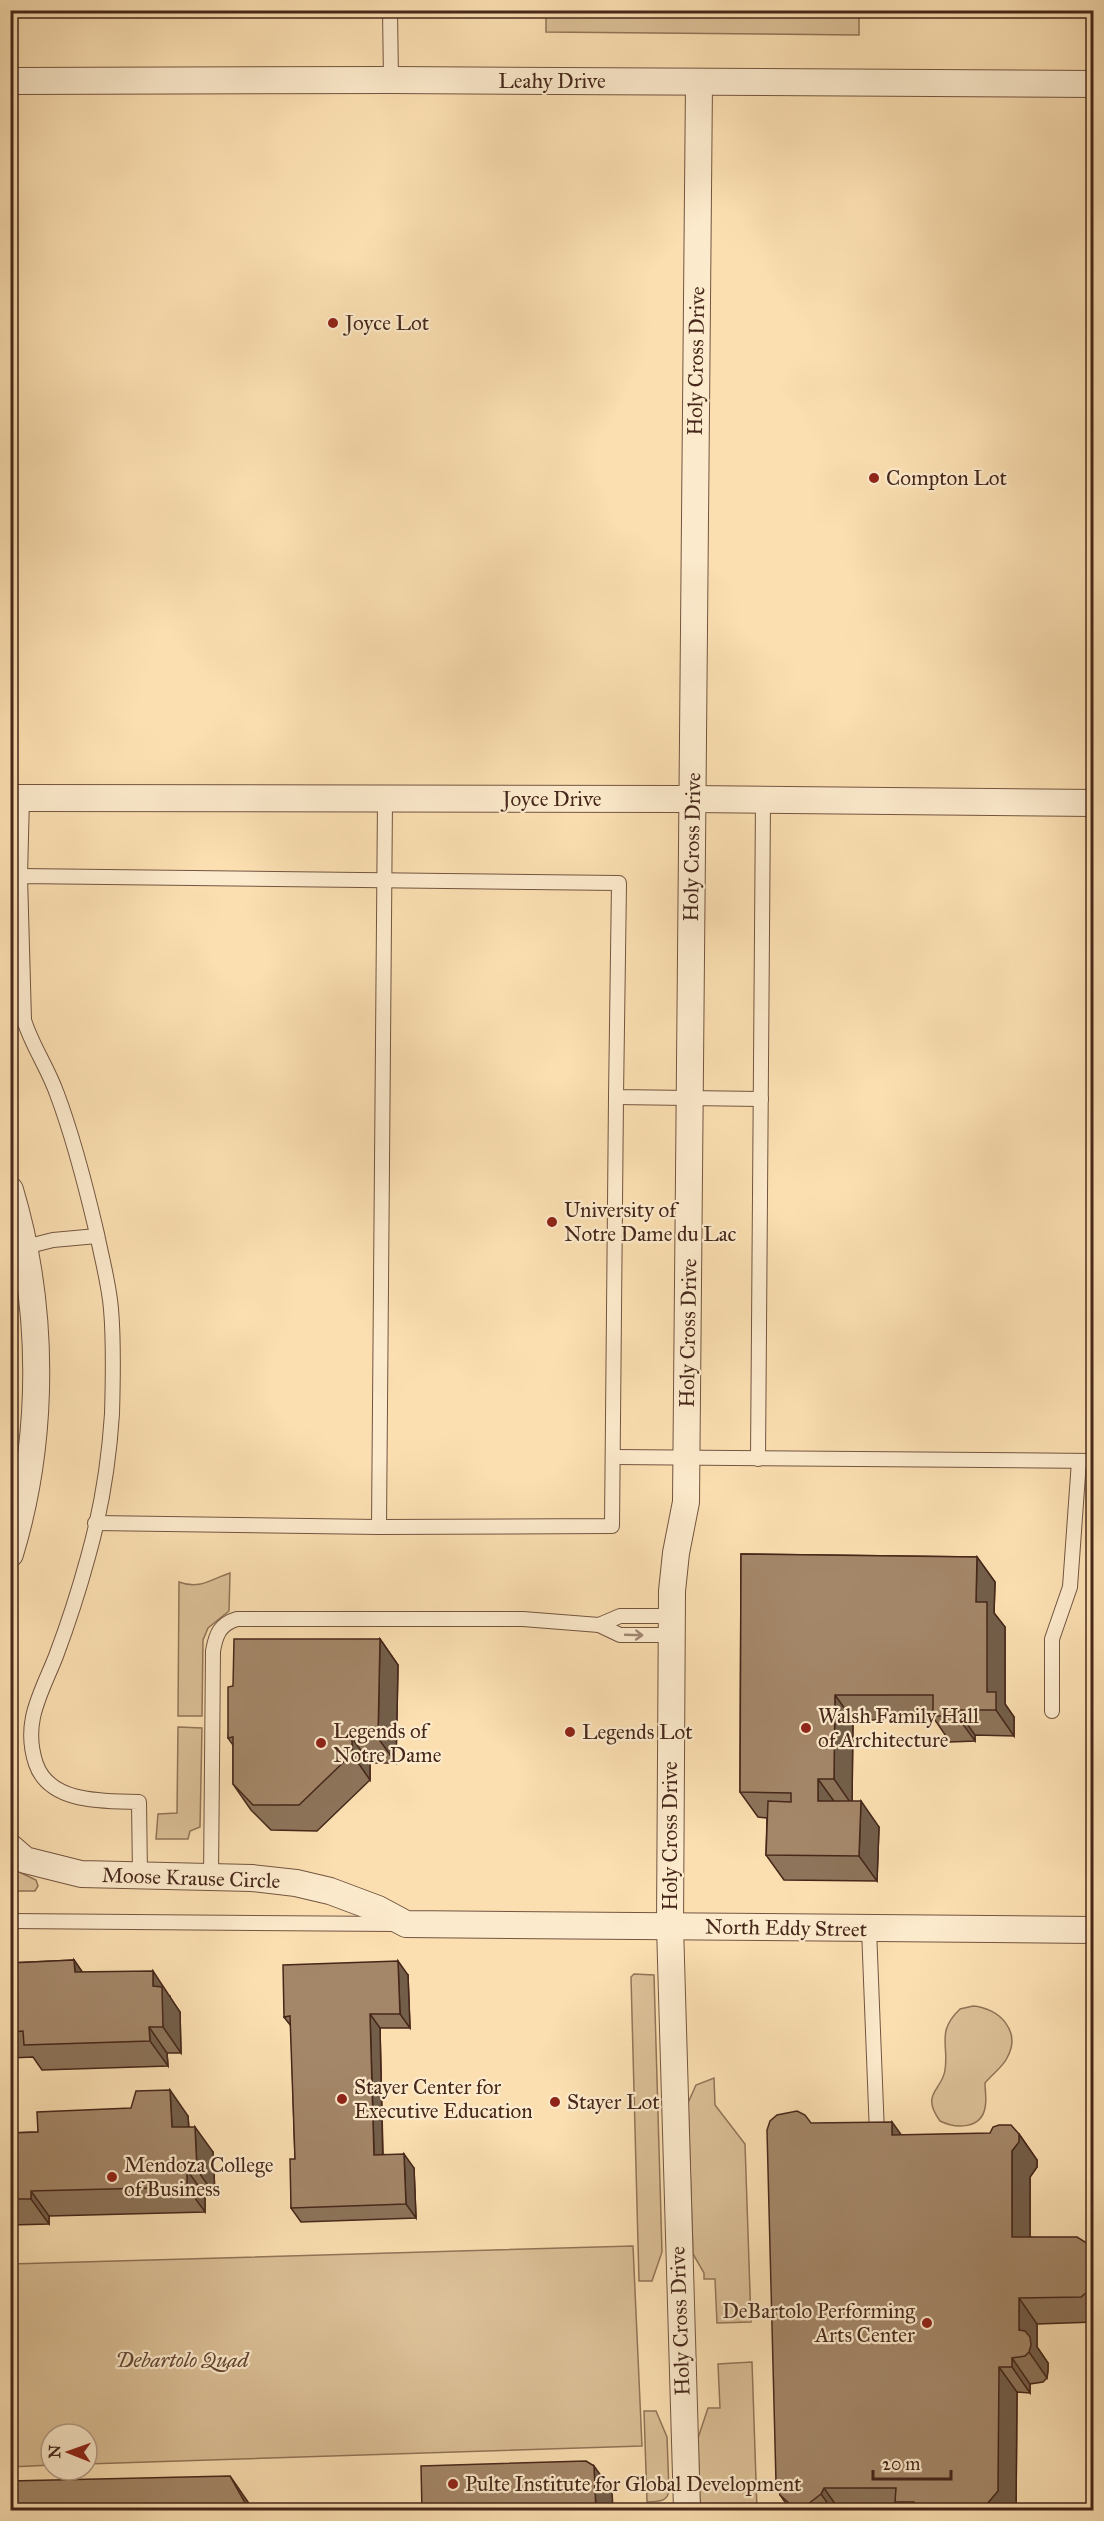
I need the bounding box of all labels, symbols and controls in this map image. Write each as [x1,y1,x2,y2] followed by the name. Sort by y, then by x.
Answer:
[498,68,606,94] street label: Leahy Drive
[682,286,710,436] street label: Holy Cross Drive
[343,310,430,336] place label: Joyce Lot
[326,316,340,330] marker: Joyce Lot
[886,465,1007,491] place label: Compton Lot
[867,471,881,485] marker: Compton Lot
[678,772,706,922] street label: Holy Cross Drive
[501,786,602,812] street label: Joyce Drive
[564,1197,737,1247] place label: University of Notre Dame du Lac
[545,1215,559,1229] marker: University of Notre Dame du Lac
[674,1258,702,1408] street label: Holy Cross Drive
[624,1629,644,1641] one-way arrow
[818,1703,979,1753] place label: Walsh Family Hall of Architecture
[333,1718,442,1768] place label: Legends of Notre Dame
[582,1719,693,1745] place label: Legends Lot
[799,1721,813,1735] marker: Walsh Family Hall of Architecture
[563,1725,577,1739] marker: Legends Lot
[314,1736,328,1750] marker: Legends of Notre Dame
[657,1761,683,1911] street label: Holy Cross Drive
[101,1862,281,1894] street label: Moose Krause Circle
[705,1914,868,1942] street label: North Eddy Street
[354,2074,533,2124] place label: Stayer Center for Executive Education
[567,2089,660,2115] place label: Stayer Lot
[335,2092,349,2106] marker: Stayer Center for Executive Education
[548,2095,562,2109] marker: Stayer Lot
[124,2152,274,2202] place label: Mendoza College of Business
[105,2170,119,2184] marker: Mendoza College of Business
[664,2246,696,2396] street label: Holy Cross Drive
[722,2298,915,2348] place label: DeBartolo Performing Arts Center
[920,2316,934,2330] marker: DeBartolo Performing Arts Center
[116,2347,250,2373] park label: Debartolo Quad
[39,2422,99,2482] north arrow
[873,2443,951,2481] scale bar
[45,2444,64,2459] text: N
[882,2453,920,2475] text: 20 m
[465,2471,802,2497] place label: Pulte Institute for Global Development
[446,2477,460,2491] marker: Pulte Institute for Global Development

